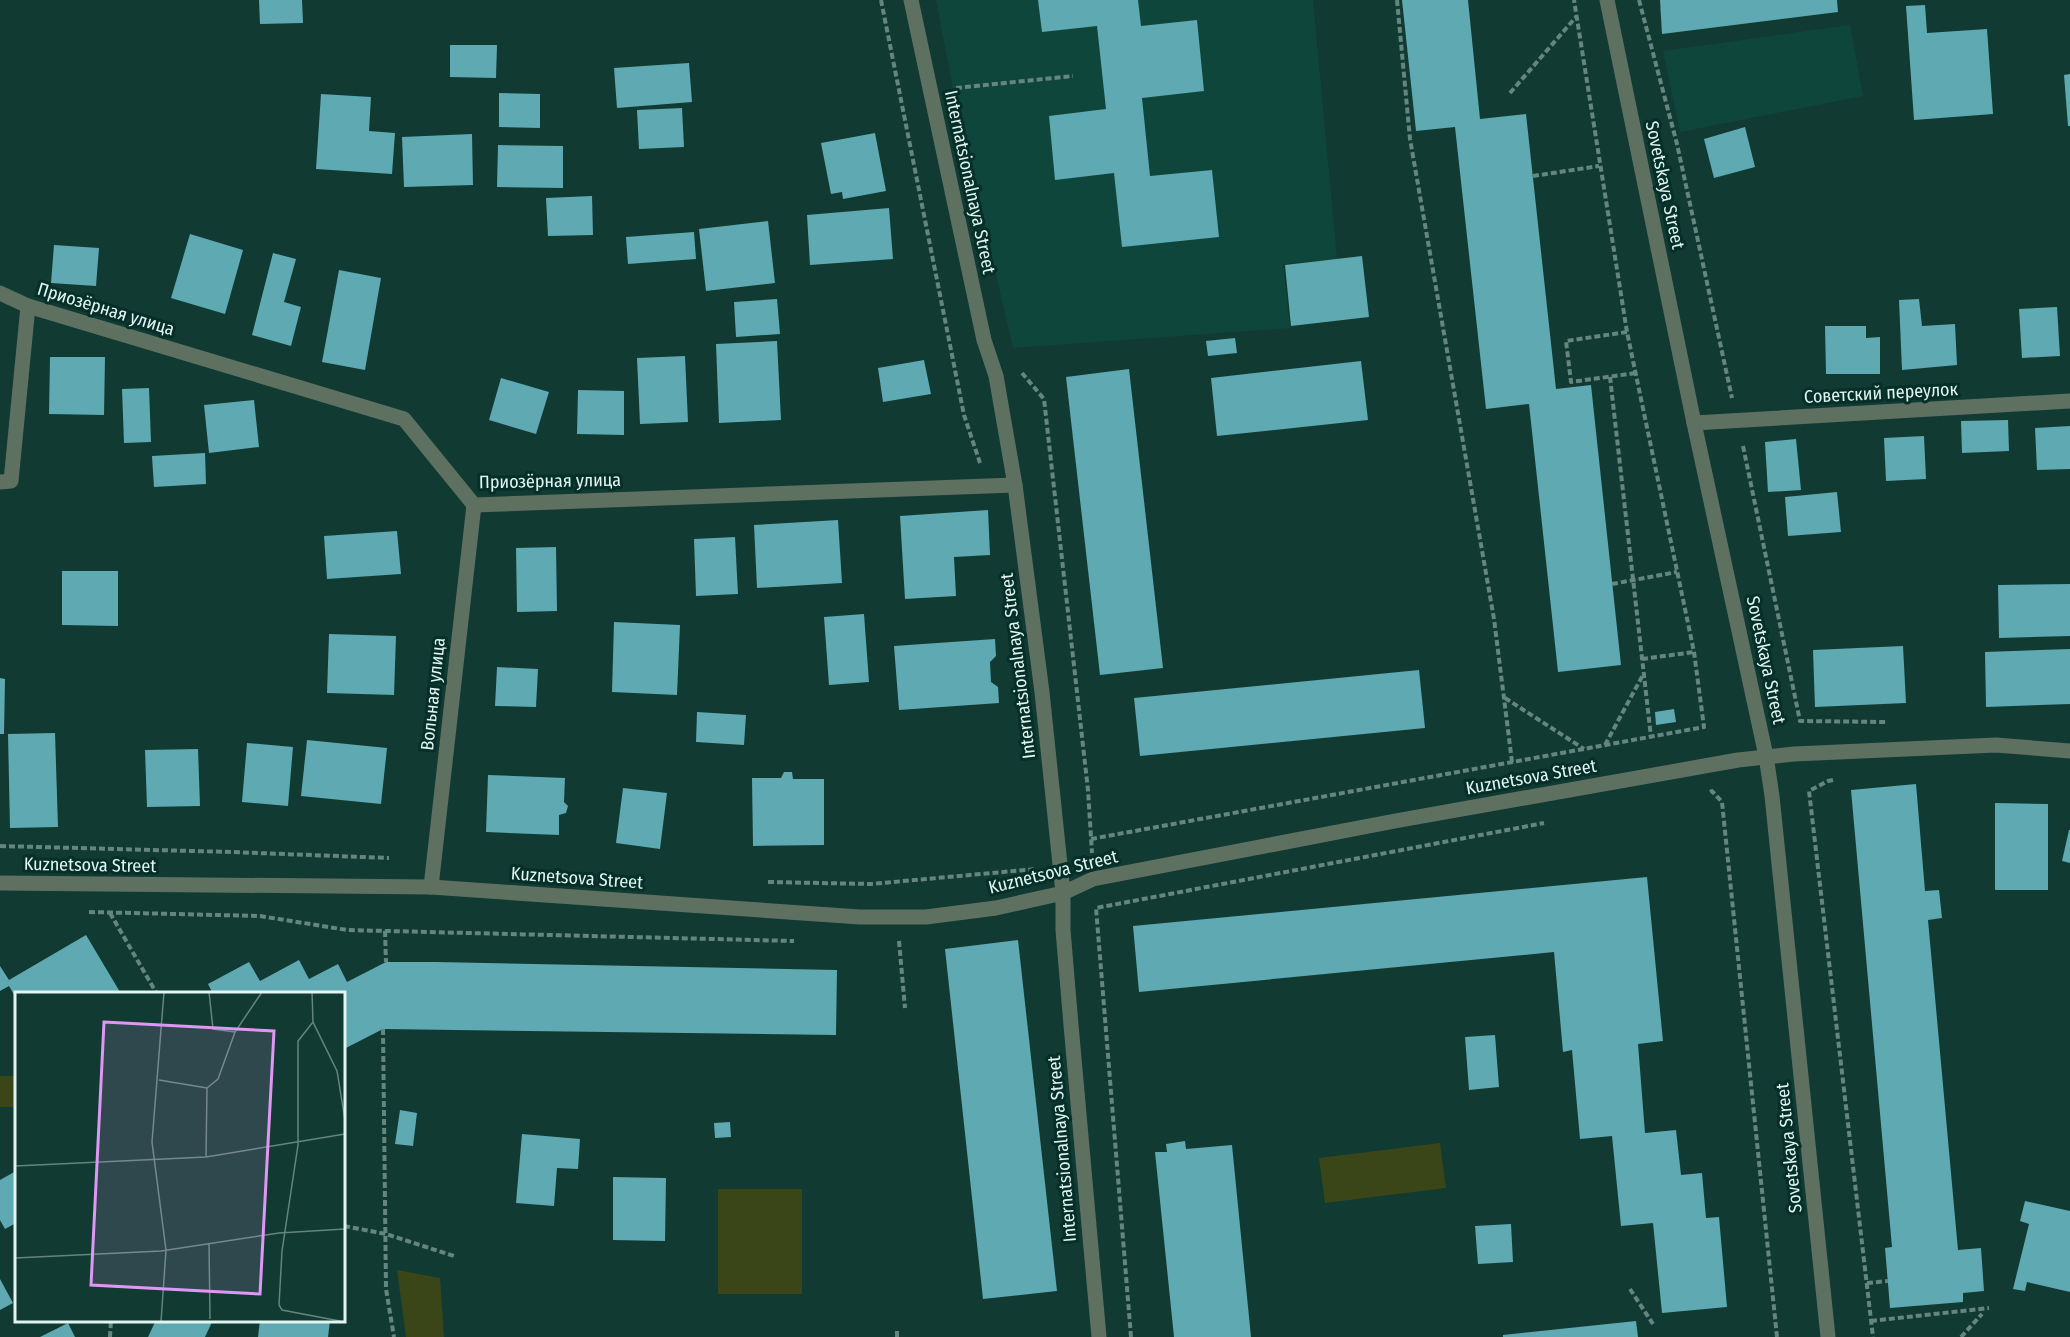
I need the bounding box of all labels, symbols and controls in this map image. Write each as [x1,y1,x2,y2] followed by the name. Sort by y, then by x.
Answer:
[940,88,1000,276] street label: Internatsionalnaya Street
[1641,119,1689,251] street label: Sovetskaya Street
[35,278,177,340] street label: Приозёрная улица
[1803,378,1959,408] street label: Советский переулок
[479,469,621,493] street label: Приозёрная улица
[996,572,1040,760] street label: Internatsionalnaya Street
[1742,594,1790,726] street label: Sovetskaya Street
[416,636,450,752] street label: Вольная улица
[1464,755,1598,799] street label: Kuznetsova Street
[986,845,1120,899] street label: Kuznetsova Street
[24,853,156,877] street label: Kuznetsova Street
[510,862,644,894] street label: Kuznetsova Street
[15,992,345,1322] inset map
[1043,1055,1081,1243] street label: Internatsionalnaya Street
[1771,1082,1807,1214] street label: Sovetskaya Street

